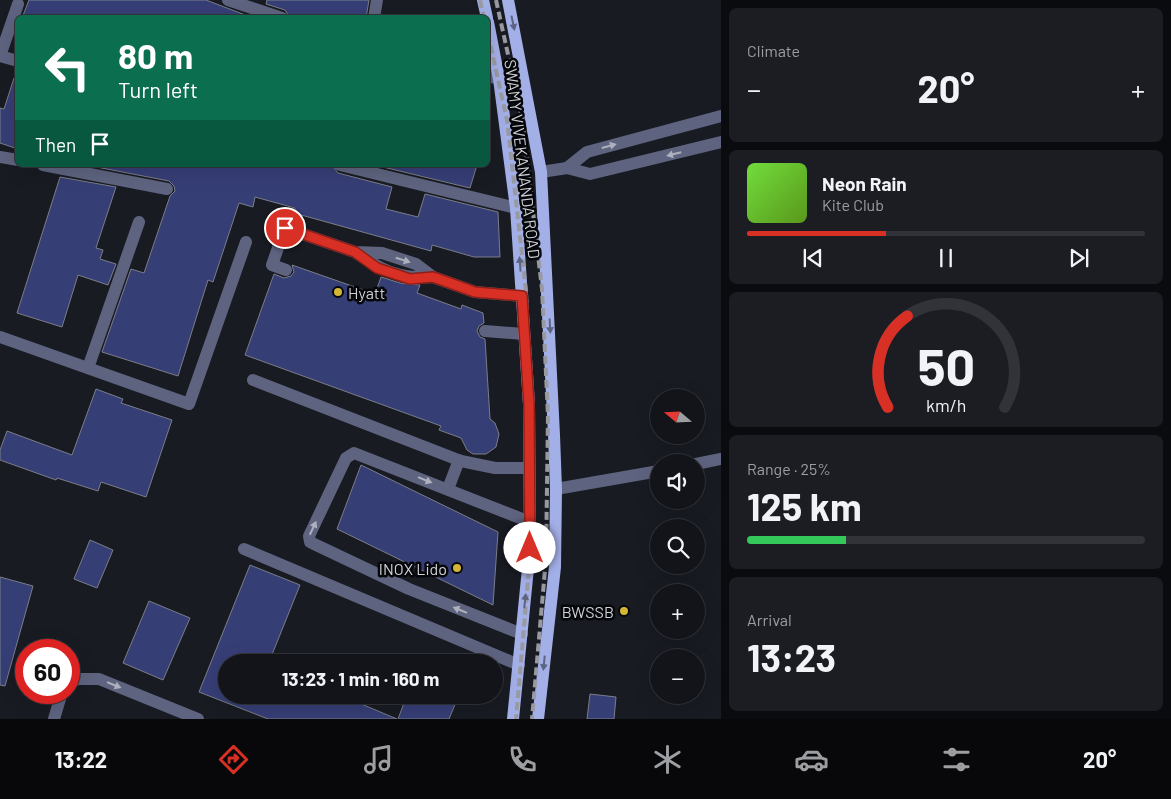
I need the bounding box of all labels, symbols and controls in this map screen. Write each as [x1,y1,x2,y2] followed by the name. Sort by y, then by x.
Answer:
[509,15,517,30] one-way arrow
[118,34,193,76] text: 80 m
[35,35,100,100] icon: left
[747,41,800,60] text: Climate
[501,58,545,260] street label: SWAMY VIVEKANANDA ROAD
[917,65,975,111] text: 20°
[747,72,761,106] text: −
[1131,72,1145,106] text: +
[118,76,198,102] text: Turn left
[86,130,114,158] icon: arrive
[35,133,76,156] text: Then
[601,142,616,150] one-way arrow
[666,150,681,158] one-way arrow
[822,172,907,195] text: Neon Rain
[822,195,884,214] text: Kite Club
[264,207,306,249] pin
[271,214,299,242] icon: arrive
[799,244,827,272] icon: previous
[932,244,960,272] icon: pause
[1065,244,1093,272] icon: next
[396,256,411,264] one-way arrow
[516,256,524,272] one-way arrow
[348,283,385,302] place label: Hyatt
[332,286,344,298] marker: Hyatt
[546,318,554,334] one-way arrow
[917,334,975,396] text: 50
[650,389,705,444] north arrow
[650,389,705,704] map controls
[926,394,966,416] text: km/h
[650,454,705,509] button: sound
[747,459,831,478] text: Range · 25%
[418,476,433,484] one-way arrow
[747,483,862,529] text: 125 km
[650,519,705,574] button: search
[309,521,317,535] one-way arrow
[503,521,555,573] position arrow
[379,559,447,578] place label: INOX Lido
[451,562,463,574] marker: INOX Lido
[650,584,705,639] button: +
[521,593,529,609] one-way arrow
[562,602,614,621] place label: BWSSB
[618,605,630,617] marker: BWSSB
[452,606,467,614] one-way arrow
[747,610,792,629] text: Arrival
[747,634,836,680] text: 13:23
[15,639,80,704] speed limit sign: 60
[650,649,705,704] button: −
[540,655,548,671] one-way arrow
[282,667,439,690] text: 13:23 · 1 min · 160 m
[107,682,121,690] one-way arrow
[216,742,251,777] icon: directions
[361,742,396,777] icon: music
[505,742,540,777] icon: phone
[650,742,685,777] icon: climate
[794,742,829,777] icon: car
[939,742,974,777] icon: filters
[55,746,107,772] text: 13:22
[1083,746,1116,772] text: 20°

